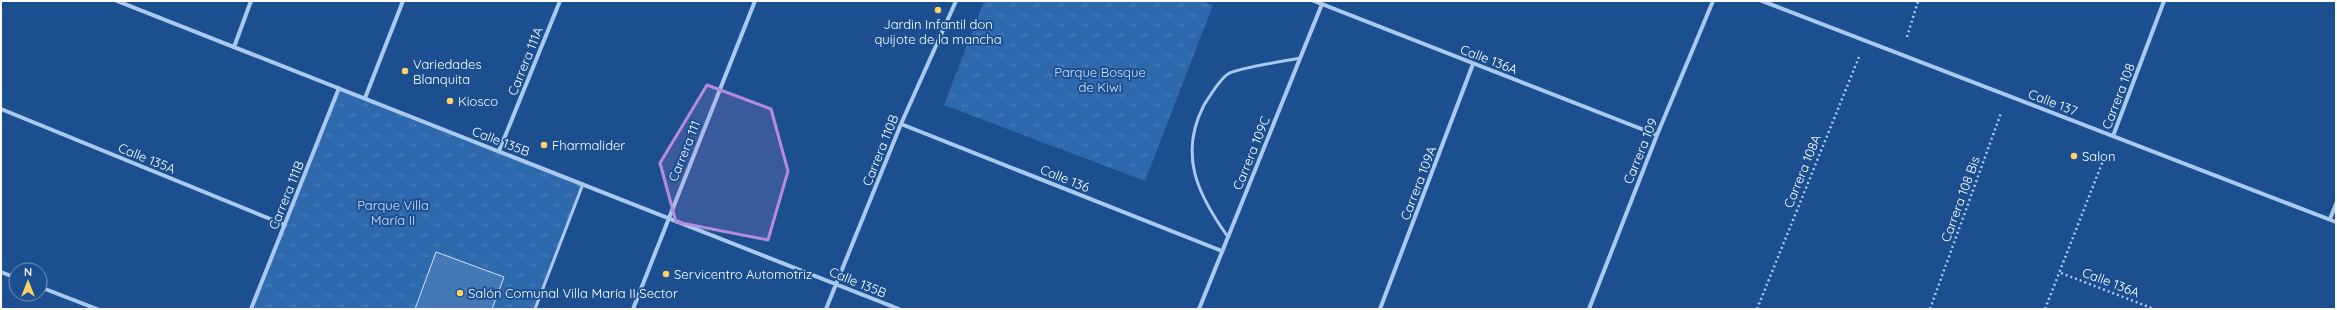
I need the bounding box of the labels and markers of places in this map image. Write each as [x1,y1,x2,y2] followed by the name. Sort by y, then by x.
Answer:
[933,5,943,15] marker: Jardin Infantil don quijote de la mancha
[874,16,1002,47] place label: Jardin Infantil don quijote de la mancha
[413,56,482,87] place label: Variedades Blanquita
[400,66,410,76] marker: Variedades Blanquita
[458,93,498,109] place label: Kiosco
[445,96,455,106] marker: Kiosco
[552,137,625,153] place label: Fharmalider
[539,140,549,150] marker: Fharmalider
[2082,148,2115,164] place label: Salon
[2069,151,2079,161] marker: Salon
[674,266,812,282] place label: Servicentro Automotriz
[661,269,671,279] marker: Servicentro Automotriz
[468,285,678,301] place label: Salón Comunal Villa María II Sector
[455,288,465,298] marker: Salón Comunal Villa María II Sector

